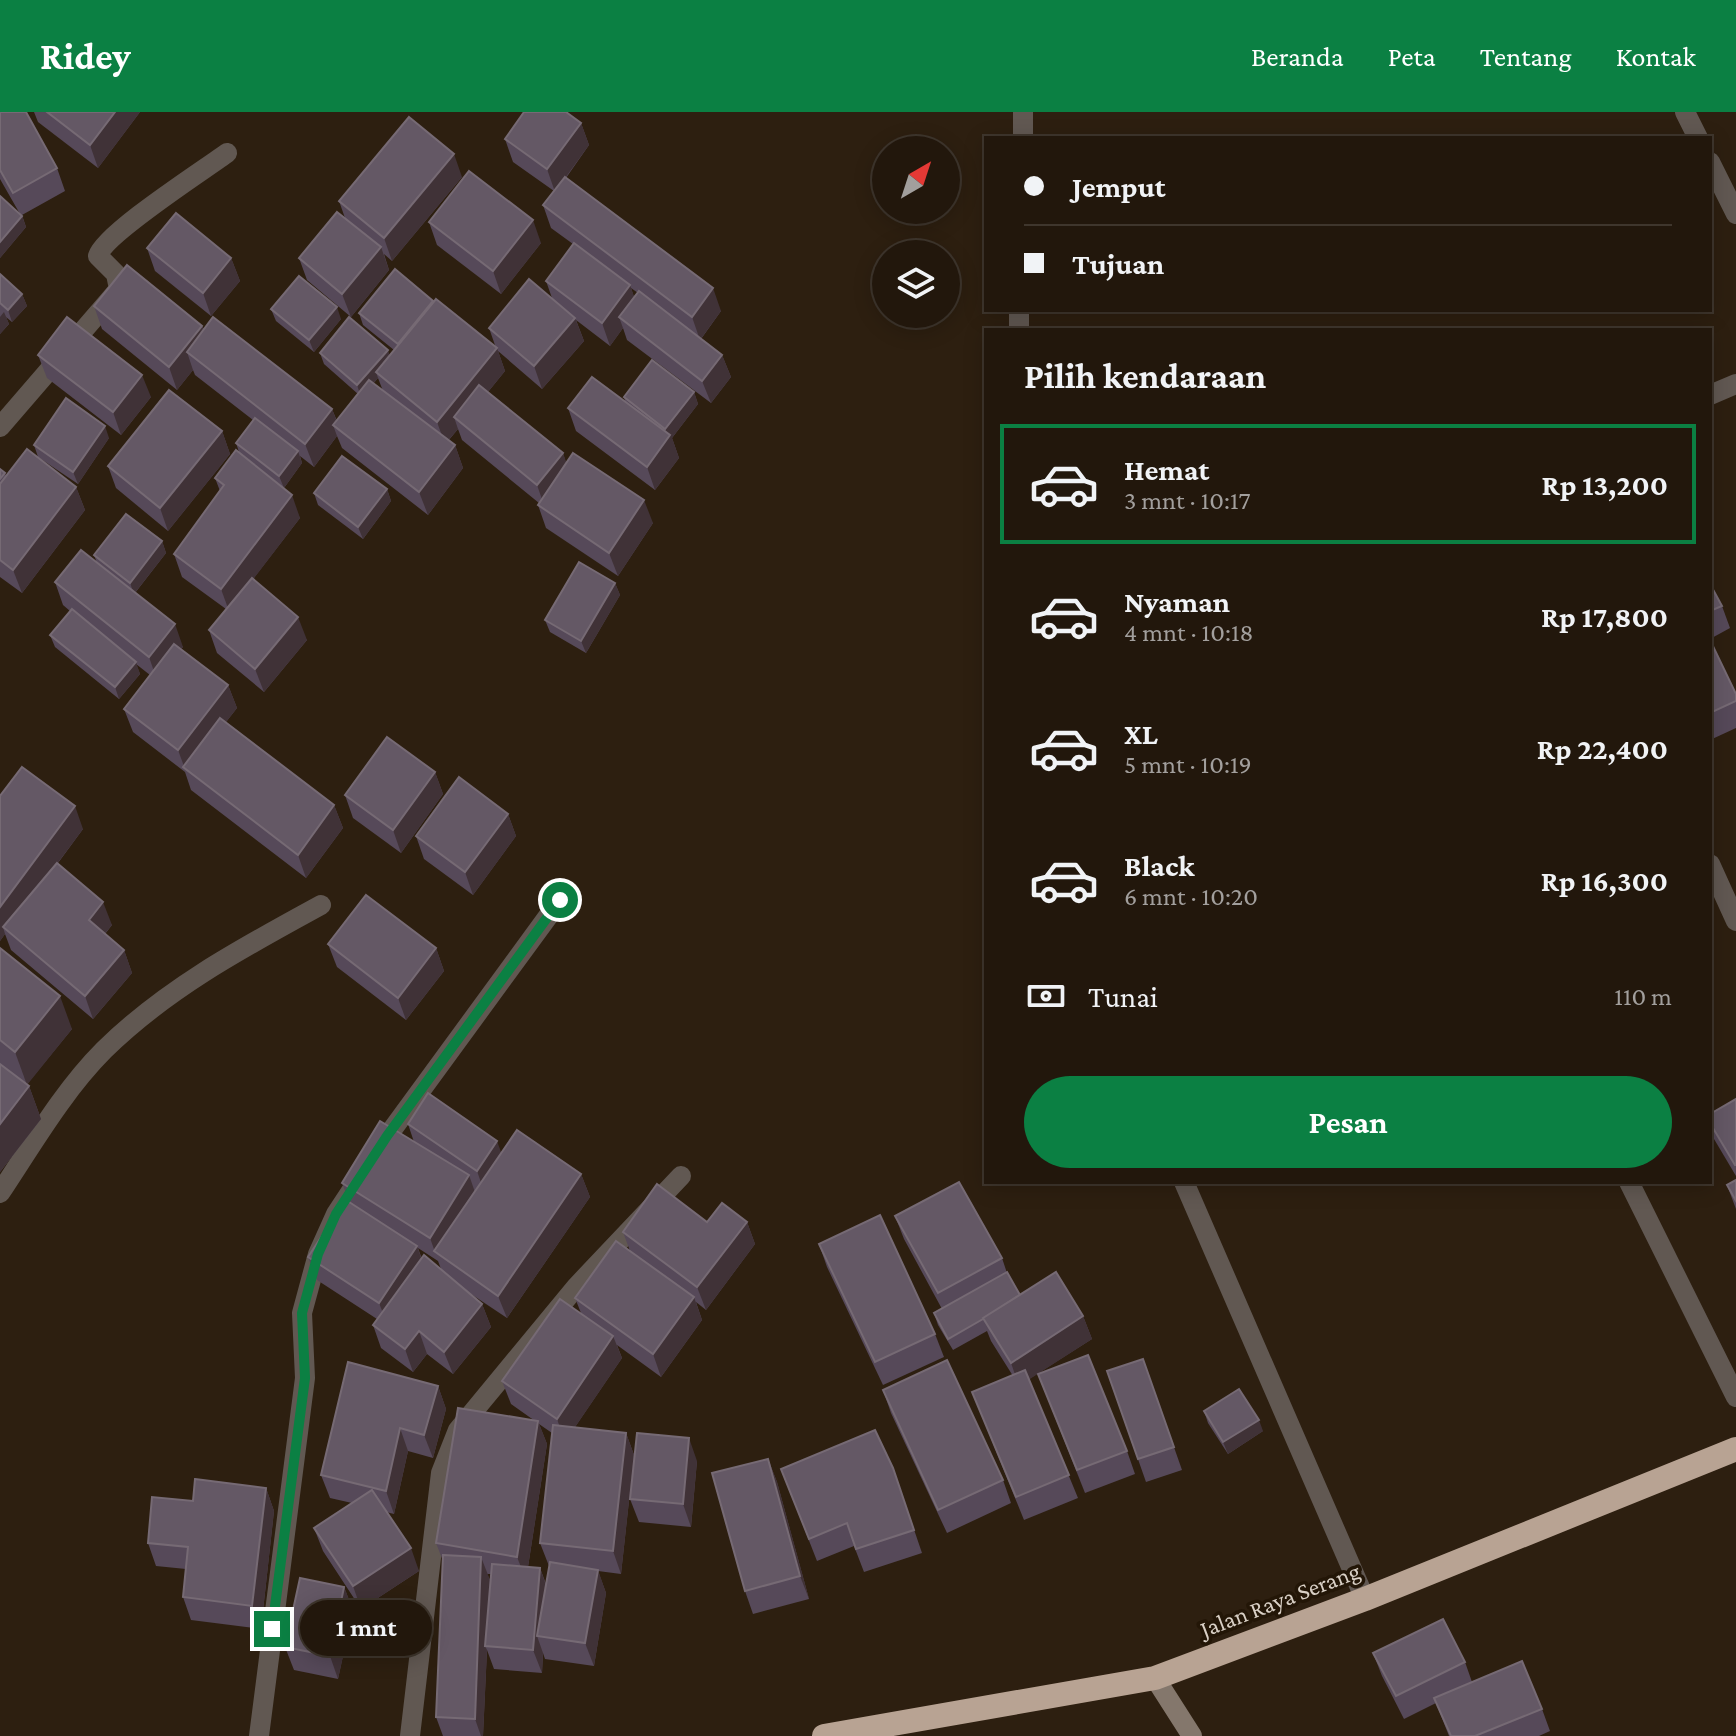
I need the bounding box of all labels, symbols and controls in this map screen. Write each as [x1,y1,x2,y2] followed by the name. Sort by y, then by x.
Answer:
[40,35,131,77] text: Ridey
[1251,41,1344,72] text: Beranda
[1388,41,1436,72] text: Peta
[1480,41,1572,72] text: Tentang
[1616,41,1696,72] text: Kontak
[872,136,960,224] north arrow
[872,136,960,328] map controls
[1072,170,1165,203] text: Jemput
[872,240,960,328] button: layers
[1072,247,1164,280] text: Tujuan
[1024,356,1266,396] text: Pilih kendaraan
[1028,448,1100,520] icon: car
[1124,453,1209,486] text: Hemat
[1542,468,1668,501] text: Rp 13,200
[1124,486,1251,515] text: 3 mnt · 10:17
[1028,580,1100,652] icon: car
[1124,585,1230,618] text: Nyaman
[1541,600,1668,633] text: Rp 17,800
[1124,618,1254,647] text: 4 mnt · 10:18
[1028,712,1100,784] icon: car
[1124,717,1158,750] text: XL
[1537,732,1668,765] text: Rp 22,400
[1124,750,1252,779] text: 5 mnt · 10:19
[1028,844,1100,916] icon: car
[1124,849,1195,882] text: Black
[1541,864,1668,897] text: Rp 16,300
[542,882,578,918] route start
[1124,882,1258,911] text: 6 mnt · 10:20
[1024,974,1068,1018] icon: cash
[1088,980,1158,1013] text: Tunai
[1614,982,1672,1011] text: 110 m
[1024,1076,1672,1168] button: Pesan
[1194,1556,1364,1643] street label: Jalan Raya Serang
[300,1601,432,1657] callout: 1 mnt
[254,1611,290,1647] route end
[335,1613,397,1642] text: 1 mnt

